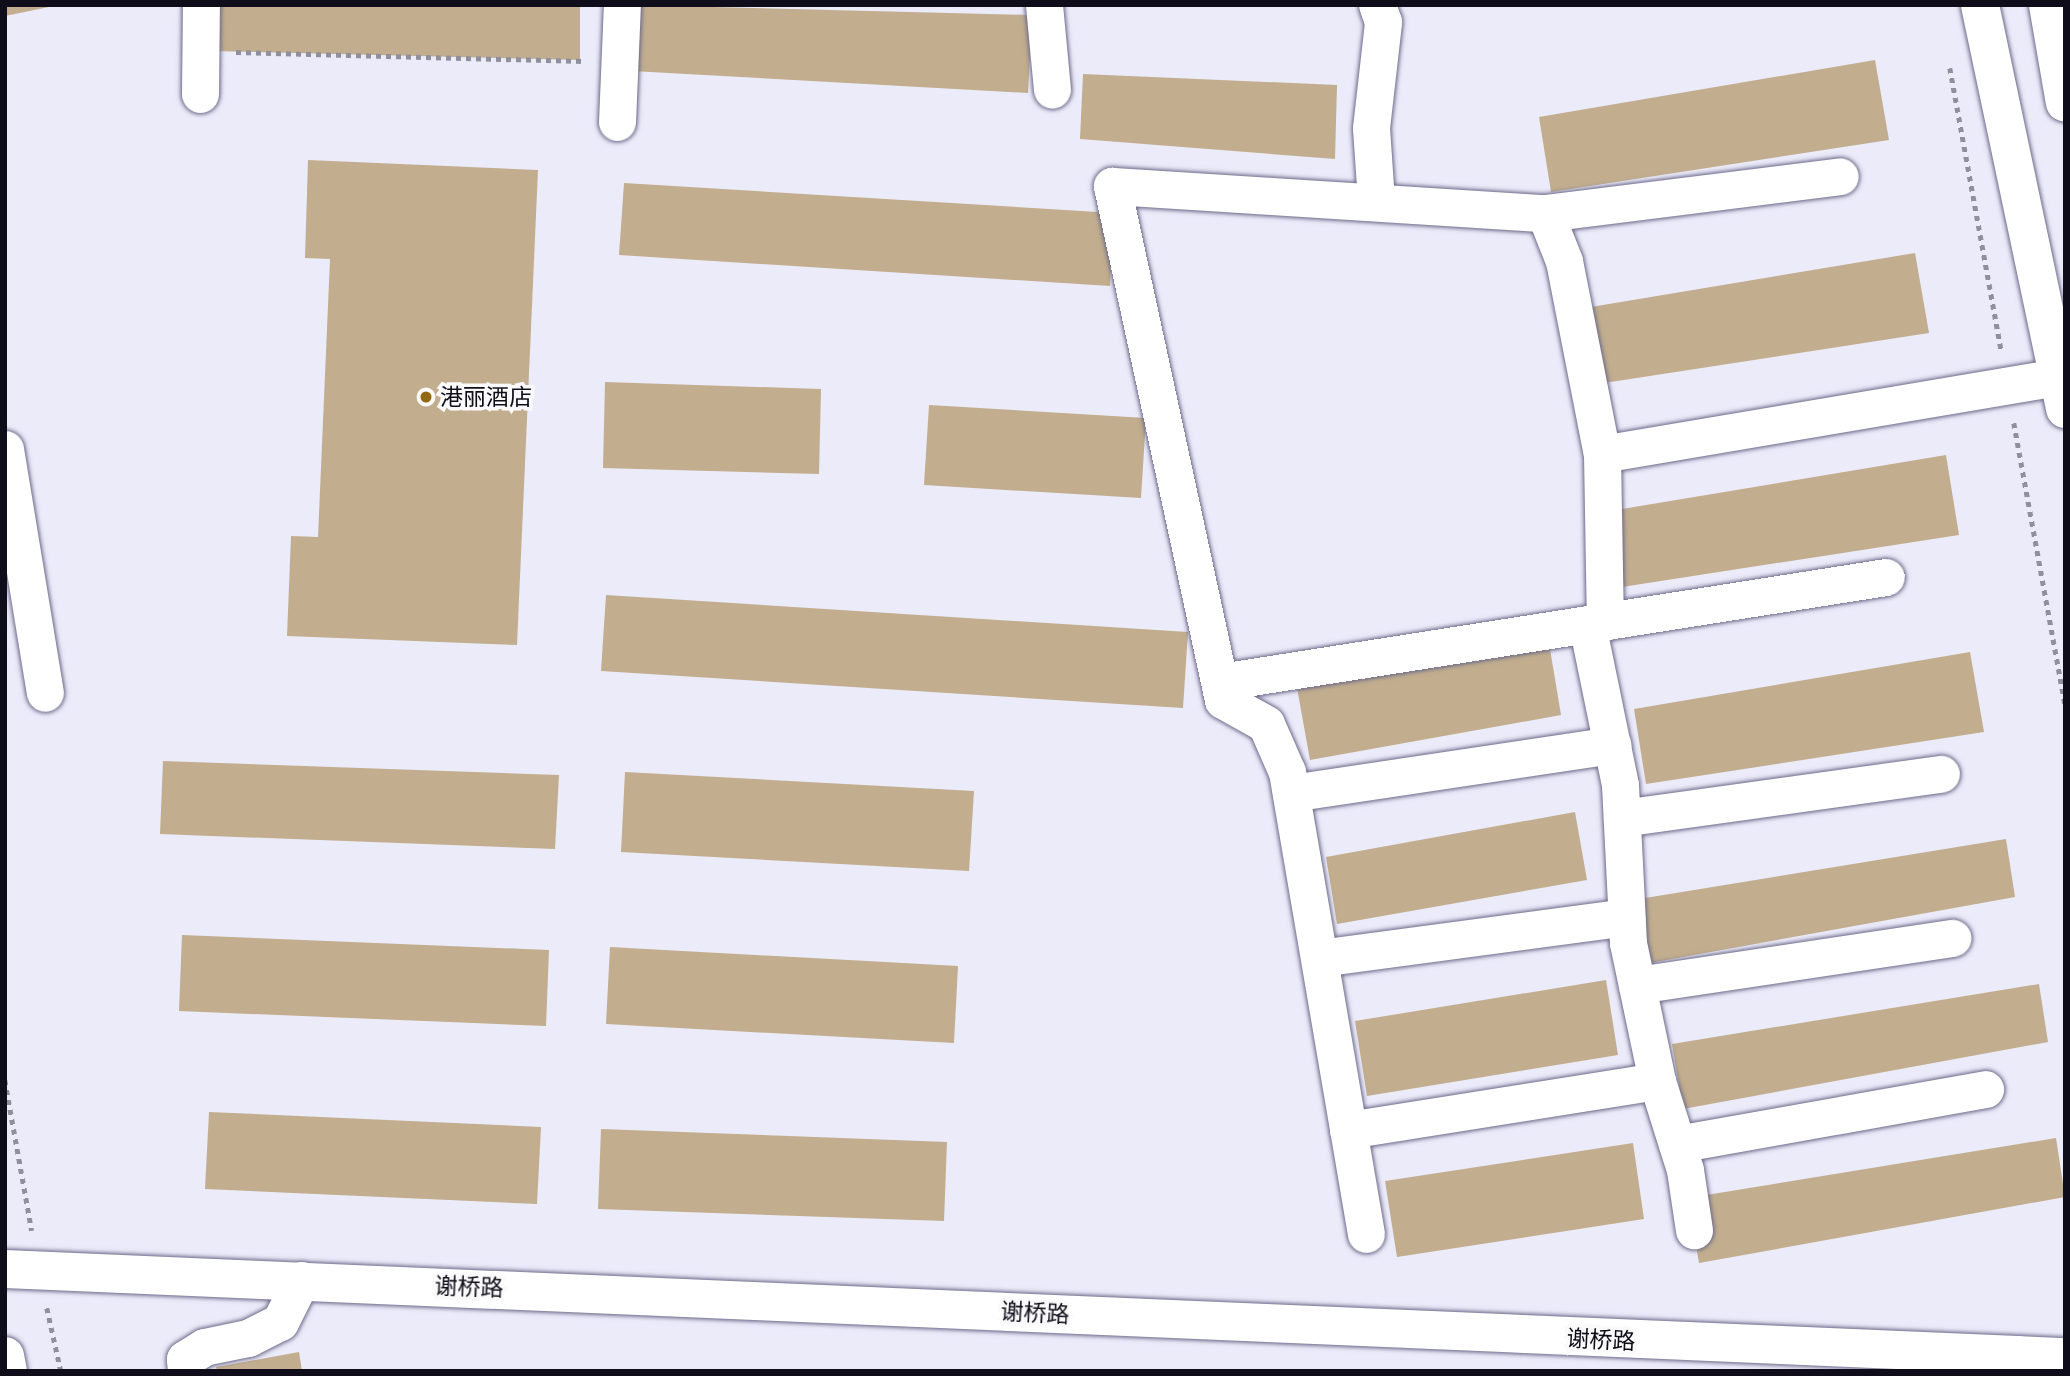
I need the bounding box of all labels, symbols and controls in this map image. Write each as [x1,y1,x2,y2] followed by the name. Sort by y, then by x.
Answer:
[440,383,532,411] place label: 港丽酒店
[418,389,434,405] marker: 港丽酒店
[434,1272,504,1302] street label: 谢桥路
[1000,1297,1070,1329] street label: 谢桥路
[1566,1324,1636,1356] street label: 谢桥路

